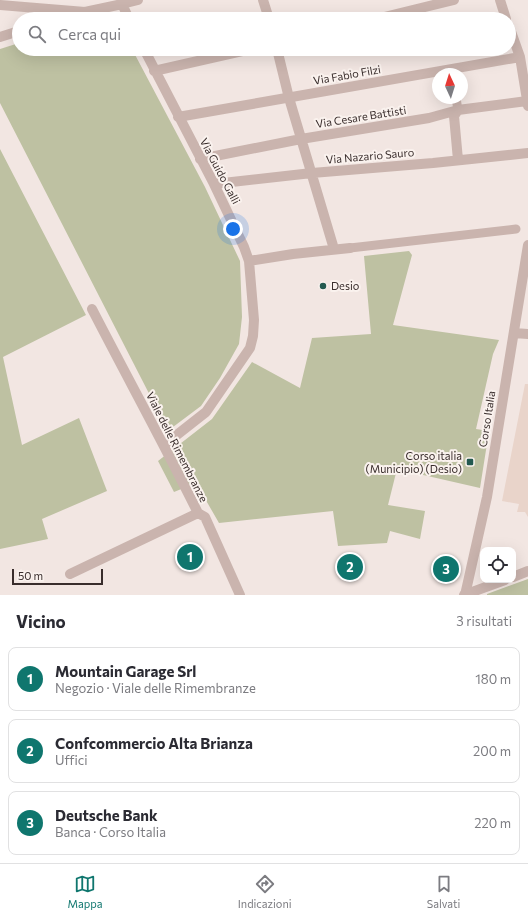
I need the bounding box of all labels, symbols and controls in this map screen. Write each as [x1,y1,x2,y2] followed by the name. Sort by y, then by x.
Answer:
[12,12,516,56] search box
[26,23,48,45] icon: search
[58,25,121,43] text: Cerca qui
[312,62,382,87] street label: Via Fabio Filzi
[432,68,468,104] north arrow
[315,103,407,130] street label: Via Cesare Battisti
[198,136,243,206] street label: Via Guido Galli
[325,145,415,166] street label: Via Nazario Sauro
[223,219,243,239] your location
[331,279,360,292] place label: Desio
[318,281,328,291] marker: Desio
[144,390,211,504] street label: Viale delle Rimembranze
[476,390,497,448] street label: Corso Italia
[365,449,462,475] place label: Corso italia (Municipio) (Desio)
[465,457,475,467] marker: Corso italia (Municipio) (Desio)
[177,542,203,572] pin: 1
[480,547,516,583] map controls
[480,547,516,583] button: locate
[337,552,363,582] pin: 2
[433,554,459,584] pin: 3
[12,567,103,586] scale bar
[18,569,43,582] text: 50 m
[16,611,66,632] text: Vicino
[456,613,512,629] text: 3 risultati
[55,662,196,680] text: Mountain Garage Srl
[27,671,33,687] text: 1
[475,671,511,687] text: 180 m
[55,680,256,696] text: Negozio · Viale delle Rimembranze
[55,734,253,752] text: Confcommercio Alta Brianza
[26,743,34,759] text: 2
[473,743,511,759] text: 200 m
[55,752,88,768] text: Uffici
[55,806,158,824] text: Deutsche Bank
[26,815,34,831] text: 3
[474,815,511,831] text: 220 m
[55,824,166,840] text: Banca · Corso Italia
[68,873,103,910] tab: Mappa
[238,873,292,910] tab: Indicazioni
[427,873,460,910] tab: Salvati

